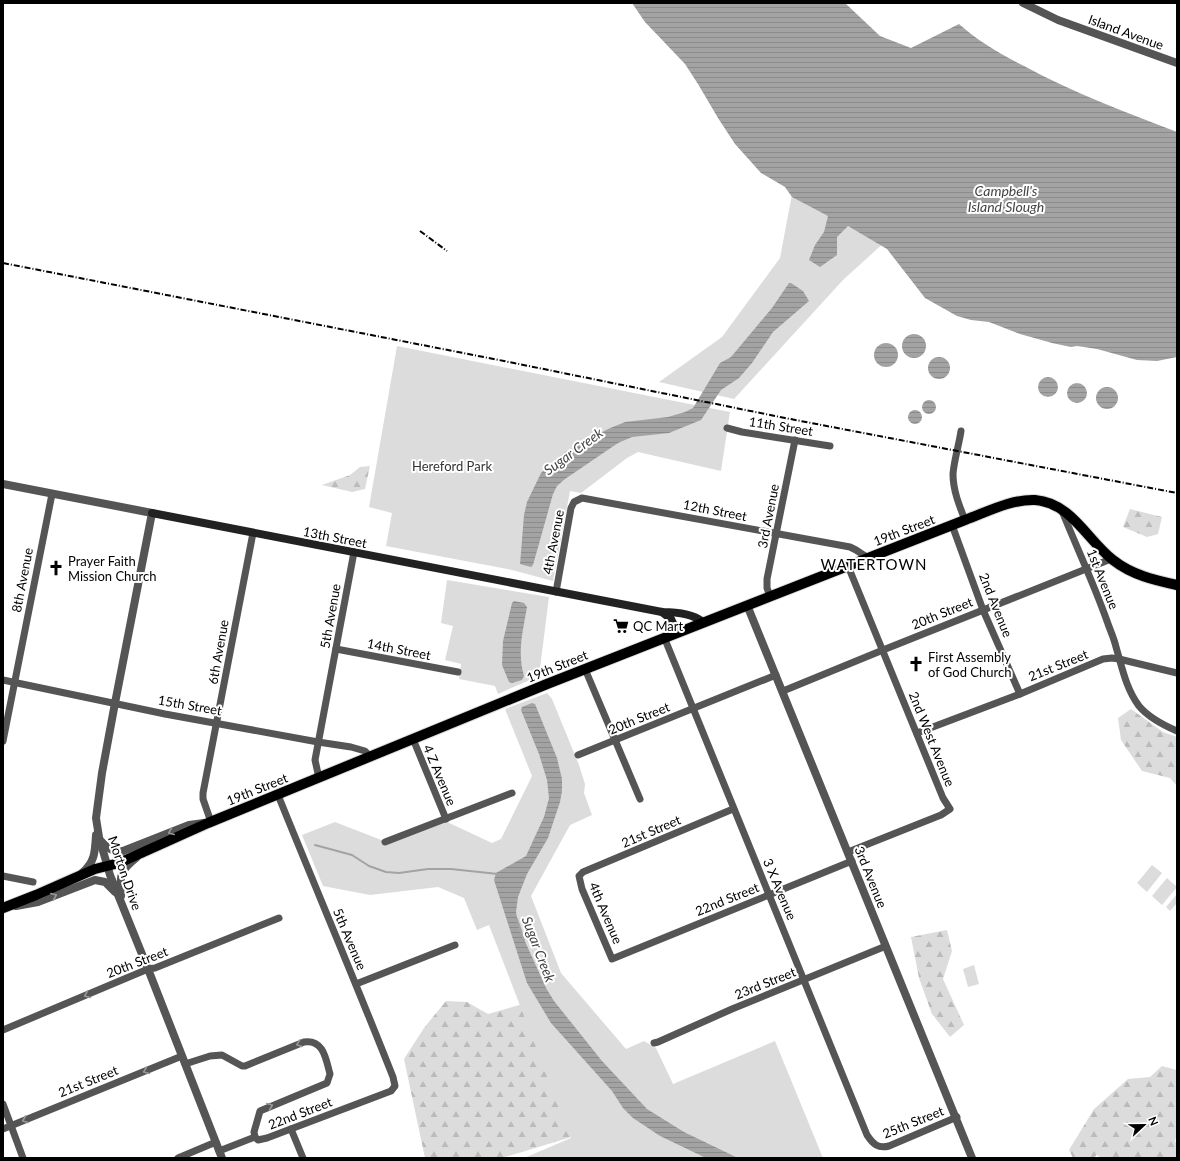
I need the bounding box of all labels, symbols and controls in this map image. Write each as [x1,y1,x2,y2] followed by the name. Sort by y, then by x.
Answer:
[1086,11,1166,53] street label: Island Avenue
[968,182,1044,215] water label: Campbell's Island Slough
[748,413,814,439] street label: 11th Street
[540,424,606,478] water label: Sugar Creek
[412,458,492,474] park label: Hereford Park
[754,482,782,550] street label: 3rd Avenue
[682,496,749,524] street label: 12th Street
[539,508,567,576] street label: 4th Avenue
[871,511,937,549] street label: 19th Street
[302,523,369,551] street label: 13th Street
[8,546,36,614] street label: 8th Avenue
[1084,546,1122,612] street label: 1st Avenue
[68,553,157,584] place label: Prayer Faith Mission Church
[821,555,927,573] district label: WATERTOWN
[47,559,65,577] church icon: Prayer Faith Mission Church
[976,570,1016,640] street label: 2nd Avenue
[316,582,344,650] street label: 5th Avenue
[909,593,975,633] street label: 20th Street
[612,617,630,635] supermarket icon: QC Mart
[204,618,232,686] street label: 6th Avenue
[633,618,683,634] place label: QC Mart
[366,635,433,663] street label: 14th Street
[524,646,590,686] street label: 19th Street
[1026,646,1090,684] street label: 21st Street
[928,649,1011,680] place label: First Assembly of God Church
[907,655,925,673] church icon: First Assembly of God Church
[906,689,958,789] street label: 2nd West Avenue
[157,692,224,719] street label: 15th Street
[606,698,672,738] street label: 20th Street
[420,742,460,808] street label: 4 Z Avenue
[224,769,290,809] street label: 19th Street
[619,811,683,851] street label: 21st Street
[167,828,174,836] one-way arrow
[105,834,145,912] street label: Morton Drive
[851,844,891,910] street label: 3rd Avenue
[760,856,800,922] street label: 3 X Avenue
[693,879,761,919] street label: 22nd Street
[586,880,626,946] street label: 4th Avenue
[51,892,58,900] one-way arrow
[330,906,370,972] street label: 5th Avenue
[519,914,559,985] water label: Sugar Creek
[104,943,170,981] street label: 20th Street
[732,963,798,1002] street label: 23rd Street
[83,990,90,998] one-way arrow
[296,1040,303,1048] one-way arrow
[56,1062,120,1100] street label: 21st Street
[142,1066,149,1074] one-way arrow
[266,1093,335,1133] street label: 22nd Street
[880,1102,946,1142] street label: 25th Street
[265,1103,273,1111] one-way arrow
[1124,1105,1164,1145] north arrow
[22,1115,29,1123] one-way arrow
[1146,1115,1161,1127] text: N

